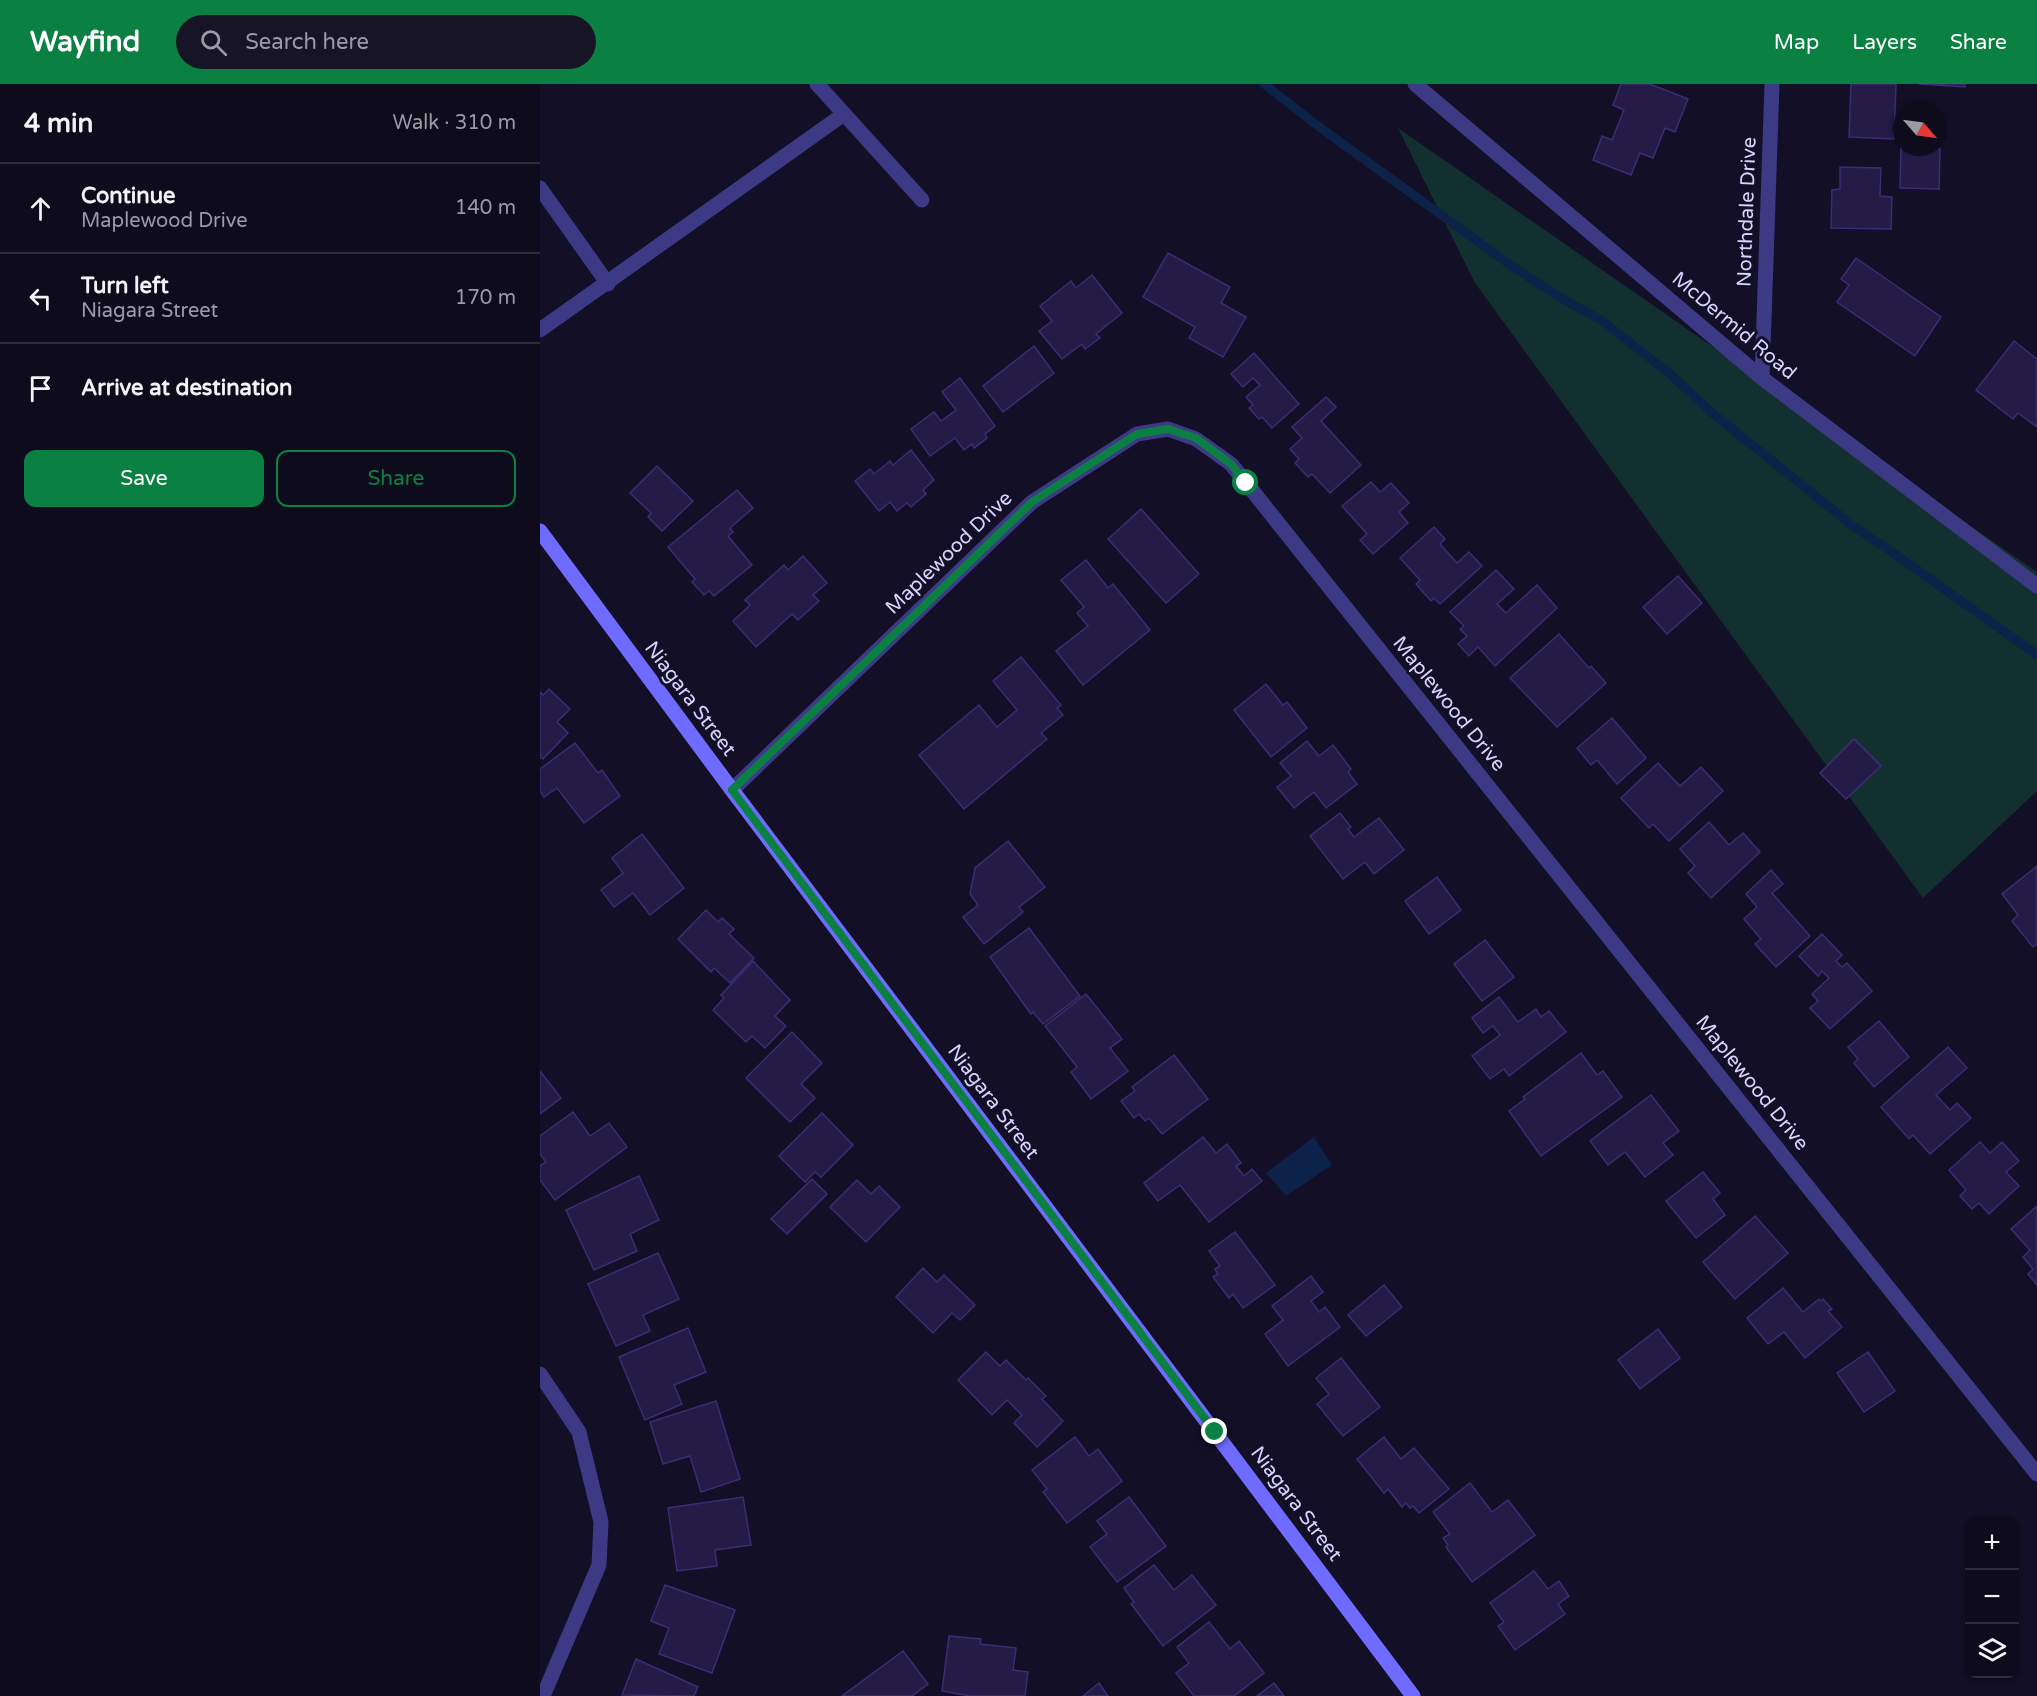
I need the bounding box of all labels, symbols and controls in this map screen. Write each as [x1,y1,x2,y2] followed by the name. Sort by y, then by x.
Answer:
[176,15,596,69] search box
[30,25,140,59] text: Wayfind
[197,26,230,59] icon: search
[245,29,369,55] text: Search here
[1774,30,1819,55] text: Map
[1852,30,1917,55] text: Layers
[1950,30,2007,55] text: Share
[1893,102,1947,156] north arrow
[24,108,93,139] text: 4 min
[393,111,516,135] text: Walk · 310 m
[1732,137,1762,287] street label: Northdale Drive
[81,183,176,209] text: Continue
[24,192,57,225] icon: ahead
[455,196,516,220] text: 140 m
[81,209,247,233] text: Maplewood Drive
[1667,267,1801,385] street label: McDermid Road
[81,273,169,299] text: Turn left
[24,282,57,315] icon: left
[455,286,516,310] text: 170 m
[81,299,218,323] text: Niagara Street
[24,372,57,405] icon: arrive
[81,375,292,401] text: Arrive at destination
[24,450,264,507] button: Save
[276,450,516,507] button: Share
[1232,469,1258,495] route start
[881,487,1017,619] street label: Maplewood Drive
[1387,632,1511,776] street label: Maplewood Drive
[639,637,741,761] street label: Niagara Street
[1690,1011,1814,1155] street label: Maplewood Drive
[942,1040,1044,1164] street label: Niagara Street
[1201,1418,1227,1444] route end
[1245,1442,1347,1566] street label: Niagara Street
[1965,1516,2019,1678] map controls
[1965,1516,2019,1570] button: +
[1965,1570,2019,1624] button: −
[1965,1624,2019,1678] button: layers

